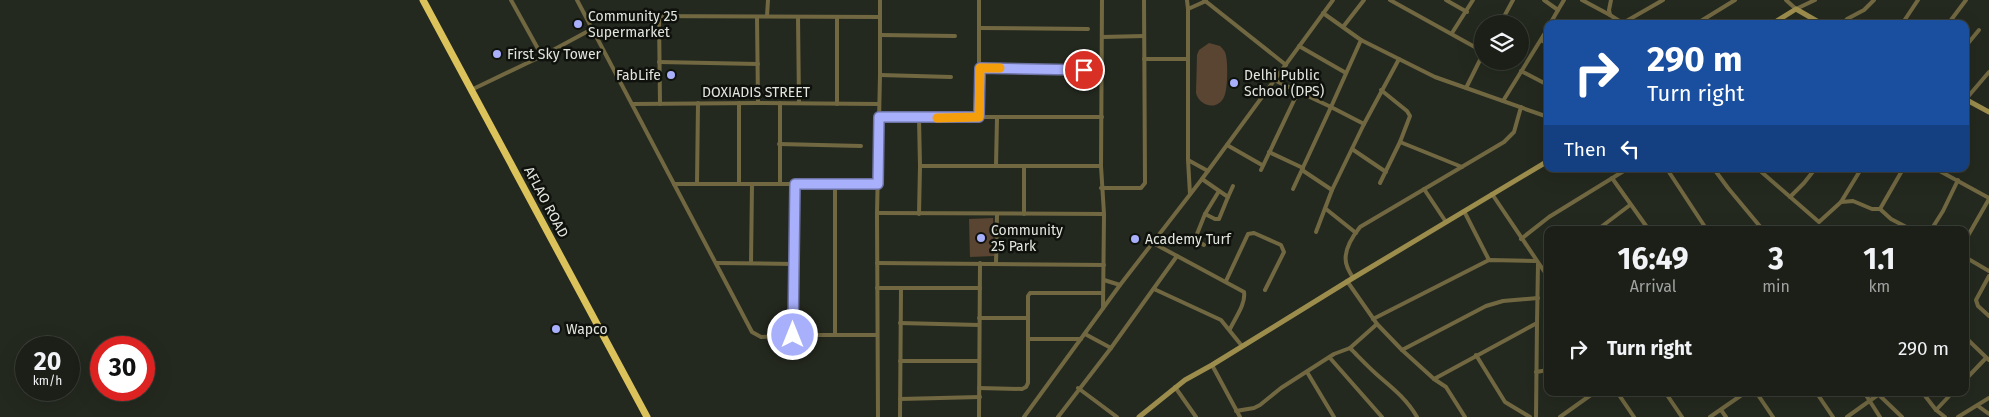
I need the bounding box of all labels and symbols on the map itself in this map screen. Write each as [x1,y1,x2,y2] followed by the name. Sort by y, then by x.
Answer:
[588,8,678,41] place label: Community 25 Supermarket
[572,18,584,30] marker: Community 25 Supermarket
[507,46,602,63] place label: First Sky Tower
[491,48,503,60] marker: First Sky Tower
[1063,49,1105,91] pin
[616,67,661,84] place label: FabLife
[1244,67,1324,100] place label: Delhi Public School (DPS)
[665,69,677,81] marker: FabLife
[1228,77,1240,89] marker: Delhi Public School (DPS)
[702,84,811,101] street label: DOXIADIS STREET
[520,164,572,240] street label: AFLAO ROAD
[991,222,1063,255] place label: Community 25 Park
[1145,231,1232,248] place label: Academy Turf
[975,232,987,244] marker: Community 25 Park
[1129,233,1141,245] marker: Academy Turf
[766,308,818,360] position arrow
[566,321,608,338] place label: Wapco
[550,323,562,335] marker: Wapco
[90,336,155,401] speed limit sign: 30

